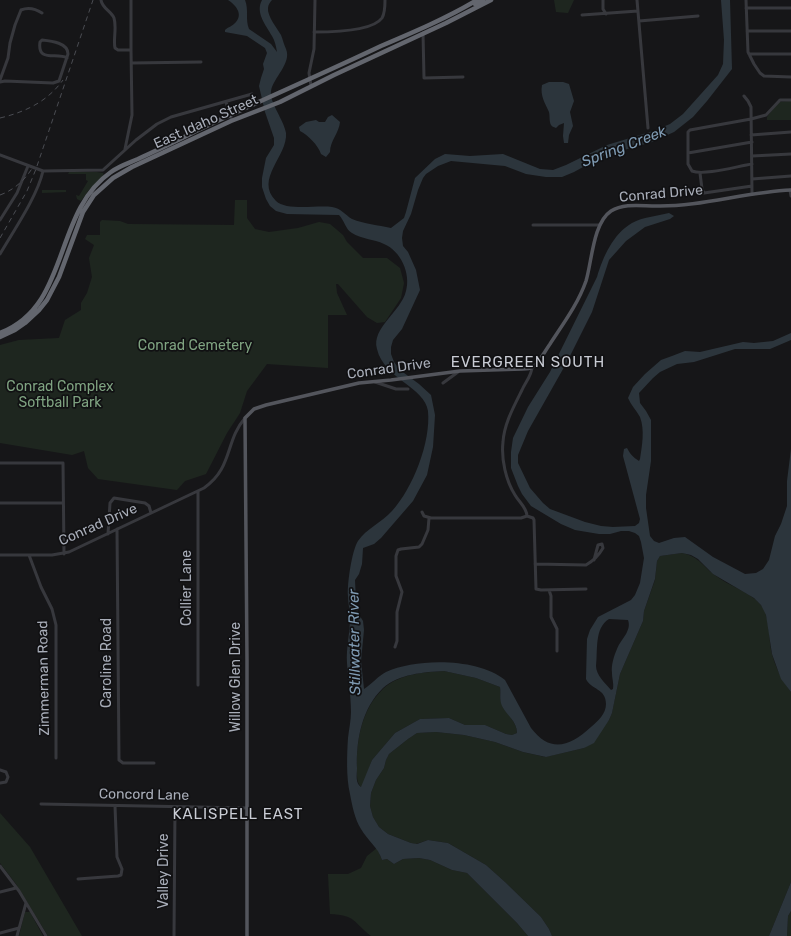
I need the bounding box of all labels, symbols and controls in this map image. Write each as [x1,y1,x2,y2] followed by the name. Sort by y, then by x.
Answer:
[151,91,261,153] street label: East Idaho Street
[579,123,669,171] water label: Spring Creek
[618,182,704,206] street label: Conrad Drive
[138,338,252,354] park label: Conrad Cemetery
[451,354,605,372] district label: EVERGREEN SOUTH
[346,355,432,383] street label: Conrad Drive
[6,379,114,412] park label: Conrad Complex Softball Park
[56,500,140,550] street label: Conrad Drive
[179,550,195,626] street label: Collier Lane
[345,589,365,695] water label: Stillwater River
[99,618,115,708] street label: Caroline Road
[35,620,53,736] street label: Zimmerman Road
[228,622,244,732] street label: Willow Glen Drive
[99,786,189,804] street label: Concord Lane
[172,806,304,824] district label: KALISPELL EAST
[156,833,172,909] street label: Valley Drive

